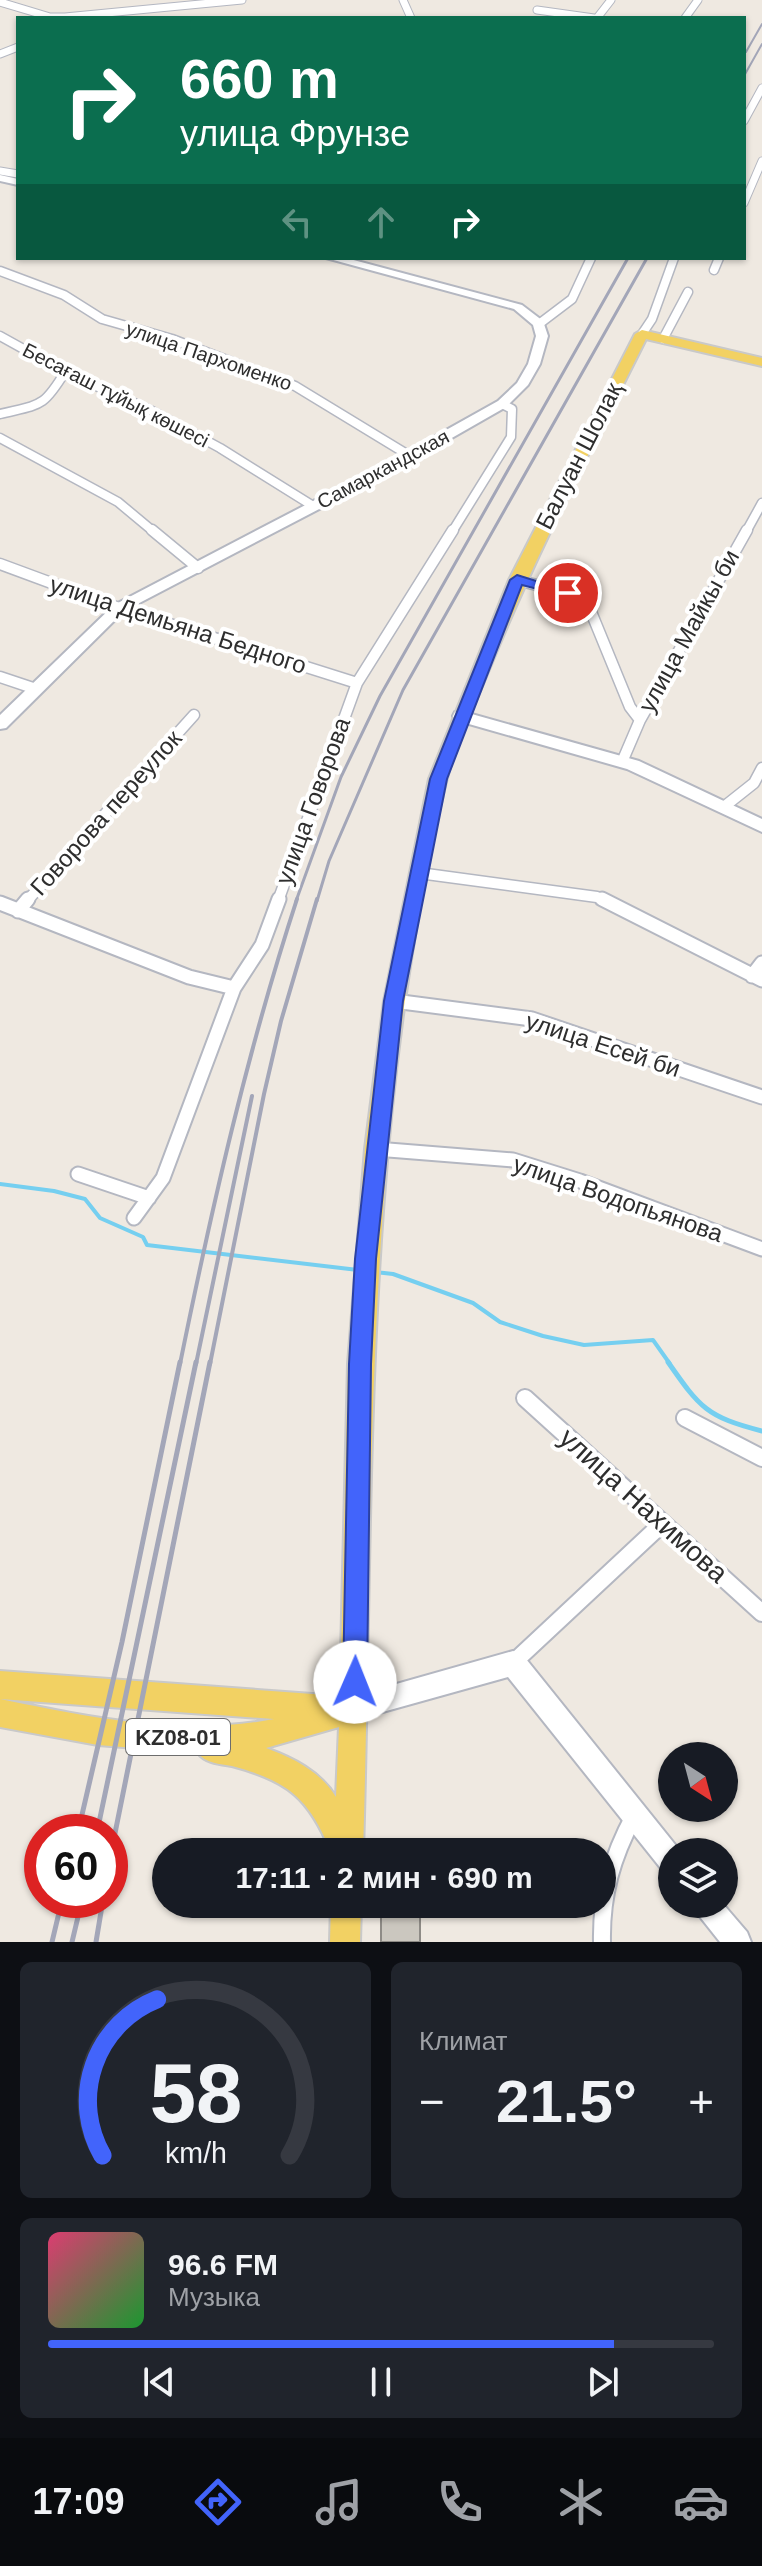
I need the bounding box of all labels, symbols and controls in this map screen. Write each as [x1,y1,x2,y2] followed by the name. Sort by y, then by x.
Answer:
[180,47,339,110] text: 660 m
[48,48,152,152] icon: right
[180,113,410,154] text: улица Фрунзе
[275,200,319,244] icon: left
[359,200,403,244] icon: ahead
[443,200,487,244] icon: right
[123,317,295,395] street label: улица Пархоменко
[19,338,213,452] street label: Бесағаш тұйық көшесі
[530,378,627,534] street label: Балуан Шолақ
[313,425,453,513] street label: Самаркандская
[633,545,744,717] street label: улица Майкы би
[534,559,602,627] pin
[46,570,310,679] street label: улица Демьяна Бедного
[546,571,590,615] icon: arrive
[270,713,355,888] street label: улица Говорова
[25,724,187,901] street label: Говорова переулок
[522,1007,684,1082] street label: улица Есей би
[510,1150,727,1247] street label: улица Водопьянова
[553,1422,734,1589] street label: улица Нахимова
[313,1640,397,1724] position arrow
[126,1719,230,1755] road number: KZ08-01
[658,1742,738,1822] north arrow
[658,1742,738,1918] map controls
[24,1814,128,1918] speed limit sign: 60
[658,1838,738,1918] button: layers
[235,1861,533,1894] text: 17:11 · 2 мин · 690 m
[419,2026,508,2056] text: Климат
[149,2047,242,2140] text: 58
[496,2068,637,2135] text: 21.5°
[419,2077,445,2126] text: −
[688,2077,714,2126] text: +
[165,2137,226,2169] text: km/h
[168,2248,278,2281] text: 96.6 FM
[168,2282,260,2312] text: Музыка
[137,2360,181,2404] icon: previous
[359,2360,403,2404] icon: pause
[581,2360,625,2404] icon: next
[190,2474,246,2530] icon: directions
[311,2474,367,2530] icon: music
[432,2474,488,2530] icon: phone
[553,2474,609,2530] icon: climate
[673,2474,729,2530] icon: car
[32,2481,125,2522] text: 17:09

